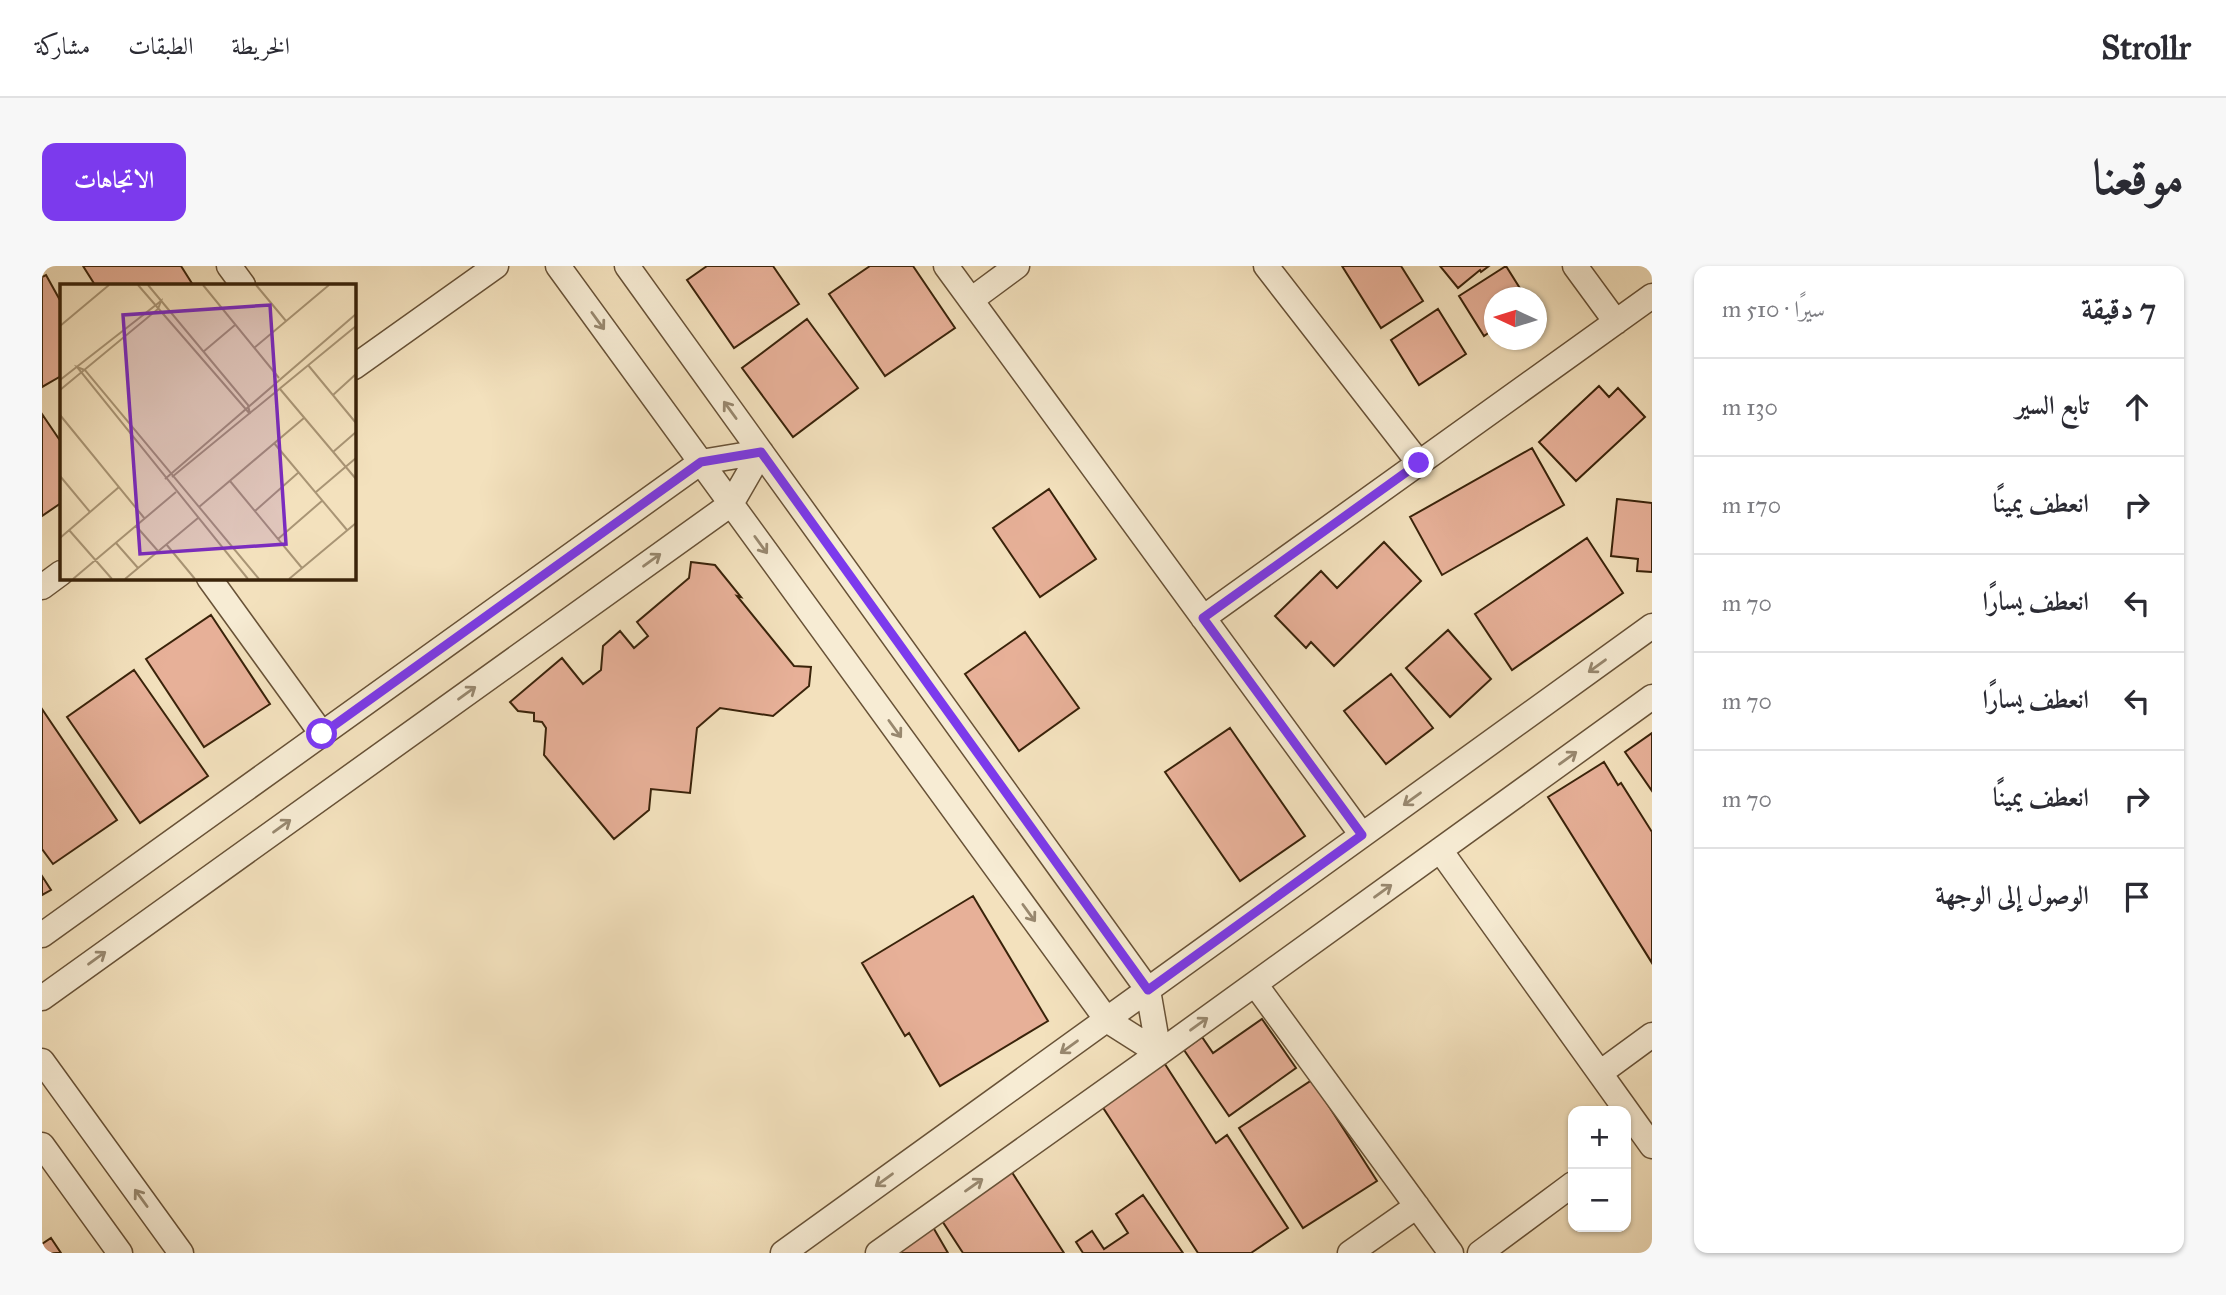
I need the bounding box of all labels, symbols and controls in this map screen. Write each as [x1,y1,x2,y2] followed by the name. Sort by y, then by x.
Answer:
[2101,28,2191,68] text: Strollr
[35,31,90,61] text: مشاركة
[128,31,194,61] text: الطبقات
[232,31,290,61] text: الخريطة
[42,143,186,221] button: الاتجاهات
[2092,148,2184,207] text: موقعنا
[60,284,355,579] inset map
[1484,287,1547,350] north arrow
[2081,291,2156,327] text: 7 دقيقة
[1722,295,1825,323] text: سيرًا · 510 m
[591,311,605,330] one-way arrow
[2118,388,2156,426] icon: ahead
[2016,389,2089,421] text: تابع السير
[1722,393,1778,421] text: 130 m
[723,401,737,420] one-way arrow
[1403,447,1434,478] route end
[2118,486,2156,524] icon: right
[1993,487,2089,519] text: انعطف يمينًا
[1722,491,1781,519] text: 170 m
[754,535,768,554] one-way arrow
[642,553,661,567] one-way arrow
[2118,584,2156,622] icon: left
[1982,585,2089,617] text: انعطف يسارًا
[1722,589,1772,617] text: 70 m
[1588,659,1607,673] one-way arrow
[2118,682,2156,720] icon: left
[1982,683,2089,715] text: انعطف يسارًا
[457,686,476,700] one-way arrow
[1722,687,1772,715] text: 70 m
[306,718,337,749] route start
[888,719,902,738] one-way arrow
[1558,750,1577,765] one-way arrow
[2118,780,2156,818] icon: right
[1993,781,2089,813] text: انعطف يمينًا
[1722,785,1772,813] text: 70 m
[1403,792,1422,806] one-way arrow
[272,818,291,833] one-way arrow
[2118,878,2156,916] icon: arrive
[1935,879,2089,911] text: الوصول إلى الوجهة
[1373,884,1392,898] one-way arrow
[1021,903,1036,922] one-way arrow
[87,951,106,965] one-way arrow
[1189,1017,1208,1031] one-way arrow
[1060,1040,1079,1054] one-way arrow
[1568,1106,1631,1232] map controls
[1568,1106,1631,1169] button: +
[1568,1169,1631,1232] button: −
[875,1173,894,1187] one-way arrow
[964,1178,983,1192] one-way arrow
[134,1189,148,1208] one-way arrow

